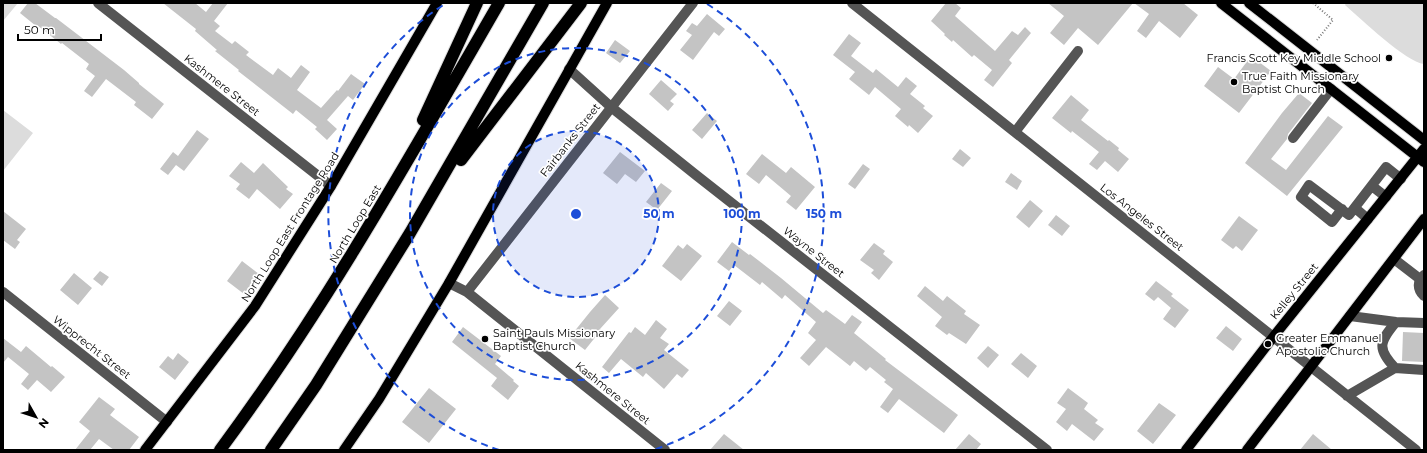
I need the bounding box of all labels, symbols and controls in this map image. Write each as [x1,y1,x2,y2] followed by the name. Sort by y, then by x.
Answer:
[18,16,101,42] scale bar
[24,22,55,37] text: 50 m
[181,51,263,119] street label: Kashmere Street
[1207,51,1381,65] place label: Francis Scott Key Middle School
[1384,53,1394,63] marker: Francis Scott Key Middle School
[1242,69,1359,96] place label: True Faith Missionary Baptist Church
[1229,77,1239,87] marker: True Faith Missionary Baptist Church
[537,100,603,180] street label: Fairbanks Street
[238,149,342,305] street label: North Loop East Frontage Road
[1097,180,1187,254] street label: Los Angeles Street
[326,182,384,266] street label: North Loop East
[643,206,675,221] text: 50 m
[724,206,760,221] text: 100 m
[806,206,842,221] text: 150 m
[569,207,583,221] centre of rings
[781,224,848,281] street label: Wayne Street
[1267,259,1321,322] street label: Kelley Street
[50,312,134,382] street label: Wipprecht Street
[493,326,615,353] place label: Saint Pauls Missionary Baptist Church
[1276,331,1382,358] place label: Greater Emmanuel Apostolic Church
[480,334,490,344] marker: Saint Pauls Missionary Baptist Church
[1263,339,1273,349] marker: Greater Emmanuel Apostolic Church
[573,359,654,428] street label: Kashmere Street
[16,397,56,437] north arrow
[36,415,52,431] text: N

